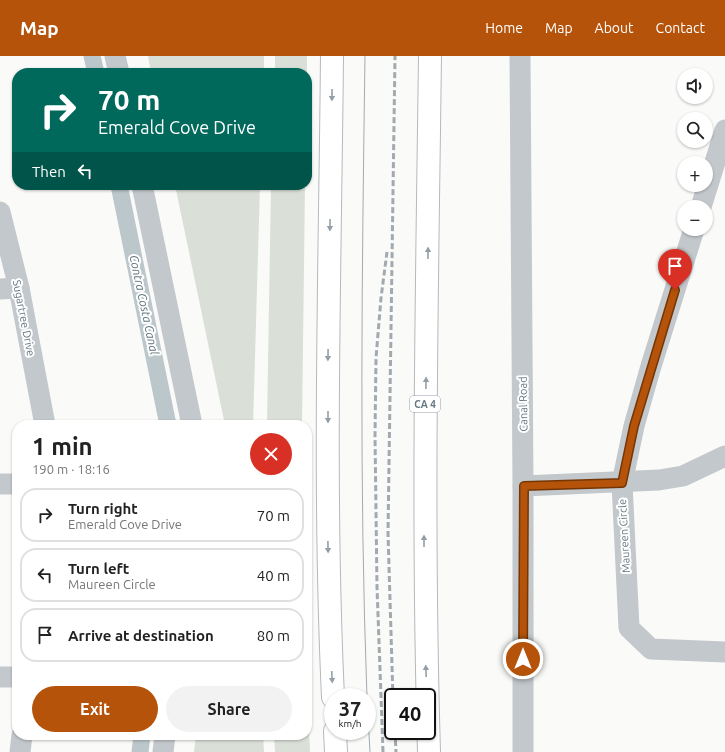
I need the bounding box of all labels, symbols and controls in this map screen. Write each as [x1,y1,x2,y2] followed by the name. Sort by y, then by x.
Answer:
[20,17,59,39] text: Map
[485,20,523,36] text: Home
[545,20,573,36] text: Map
[595,20,634,36] text: About
[656,20,705,36] text: Contact
[677,68,713,236] map controls
[677,68,713,104] button: sound
[32,84,84,136] icon: right
[98,84,160,115] text: 70 m
[329,89,335,102] one-way arrow
[677,112,713,148] button: search
[98,117,256,137] text: Emerald Cove Drive
[677,156,713,192] button: +
[74,160,96,182] icon: left
[32,163,66,180] text: Then
[677,200,713,236] button: −
[327,219,333,232] one-way arrow
[425,246,431,259] one-way arrow
[658,249,692,290] pin
[128,254,162,357] water label: Contra Costa Canal
[664,255,686,277] icon: arrive
[11,279,37,357] street label: Sugartree Drive
[325,349,332,361] one-way arrow
[423,376,429,389] one-way arrow
[517,376,529,432] street label: Canal Road
[410,396,440,412] road number: CA 4
[325,411,331,424] one-way arrow
[32,433,93,460] text: 1 min
[250,433,292,475] button: close
[32,462,110,476] text: 190 m · 18:16
[616,499,632,573] street label: Maureen Circle
[68,500,138,517] text: Turn right
[34,504,56,526] icon: right
[257,507,290,524] text: 70 m
[68,517,182,531] text: Emerald Cove Drive
[421,535,428,547] one-way arrow
[325,541,332,553] one-way arrow
[68,560,129,577] text: Turn left
[34,564,56,586] icon: left
[257,567,290,584] text: 40 m
[68,577,156,591] text: Maureen Circle
[34,624,56,646] icon: arrive
[68,627,214,644] text: Arrive at destination
[257,627,290,644] text: 80 m
[502,638,544,680] position arrow
[423,665,430,677] one-way arrow
[329,671,336,683] one-way arrow
[32,686,158,732] button: Exit
[166,686,292,732] button: Share
[384,688,436,740] speed limit sign: 40
[339,697,361,720] text: 37
[338,718,362,729] text: km/h

